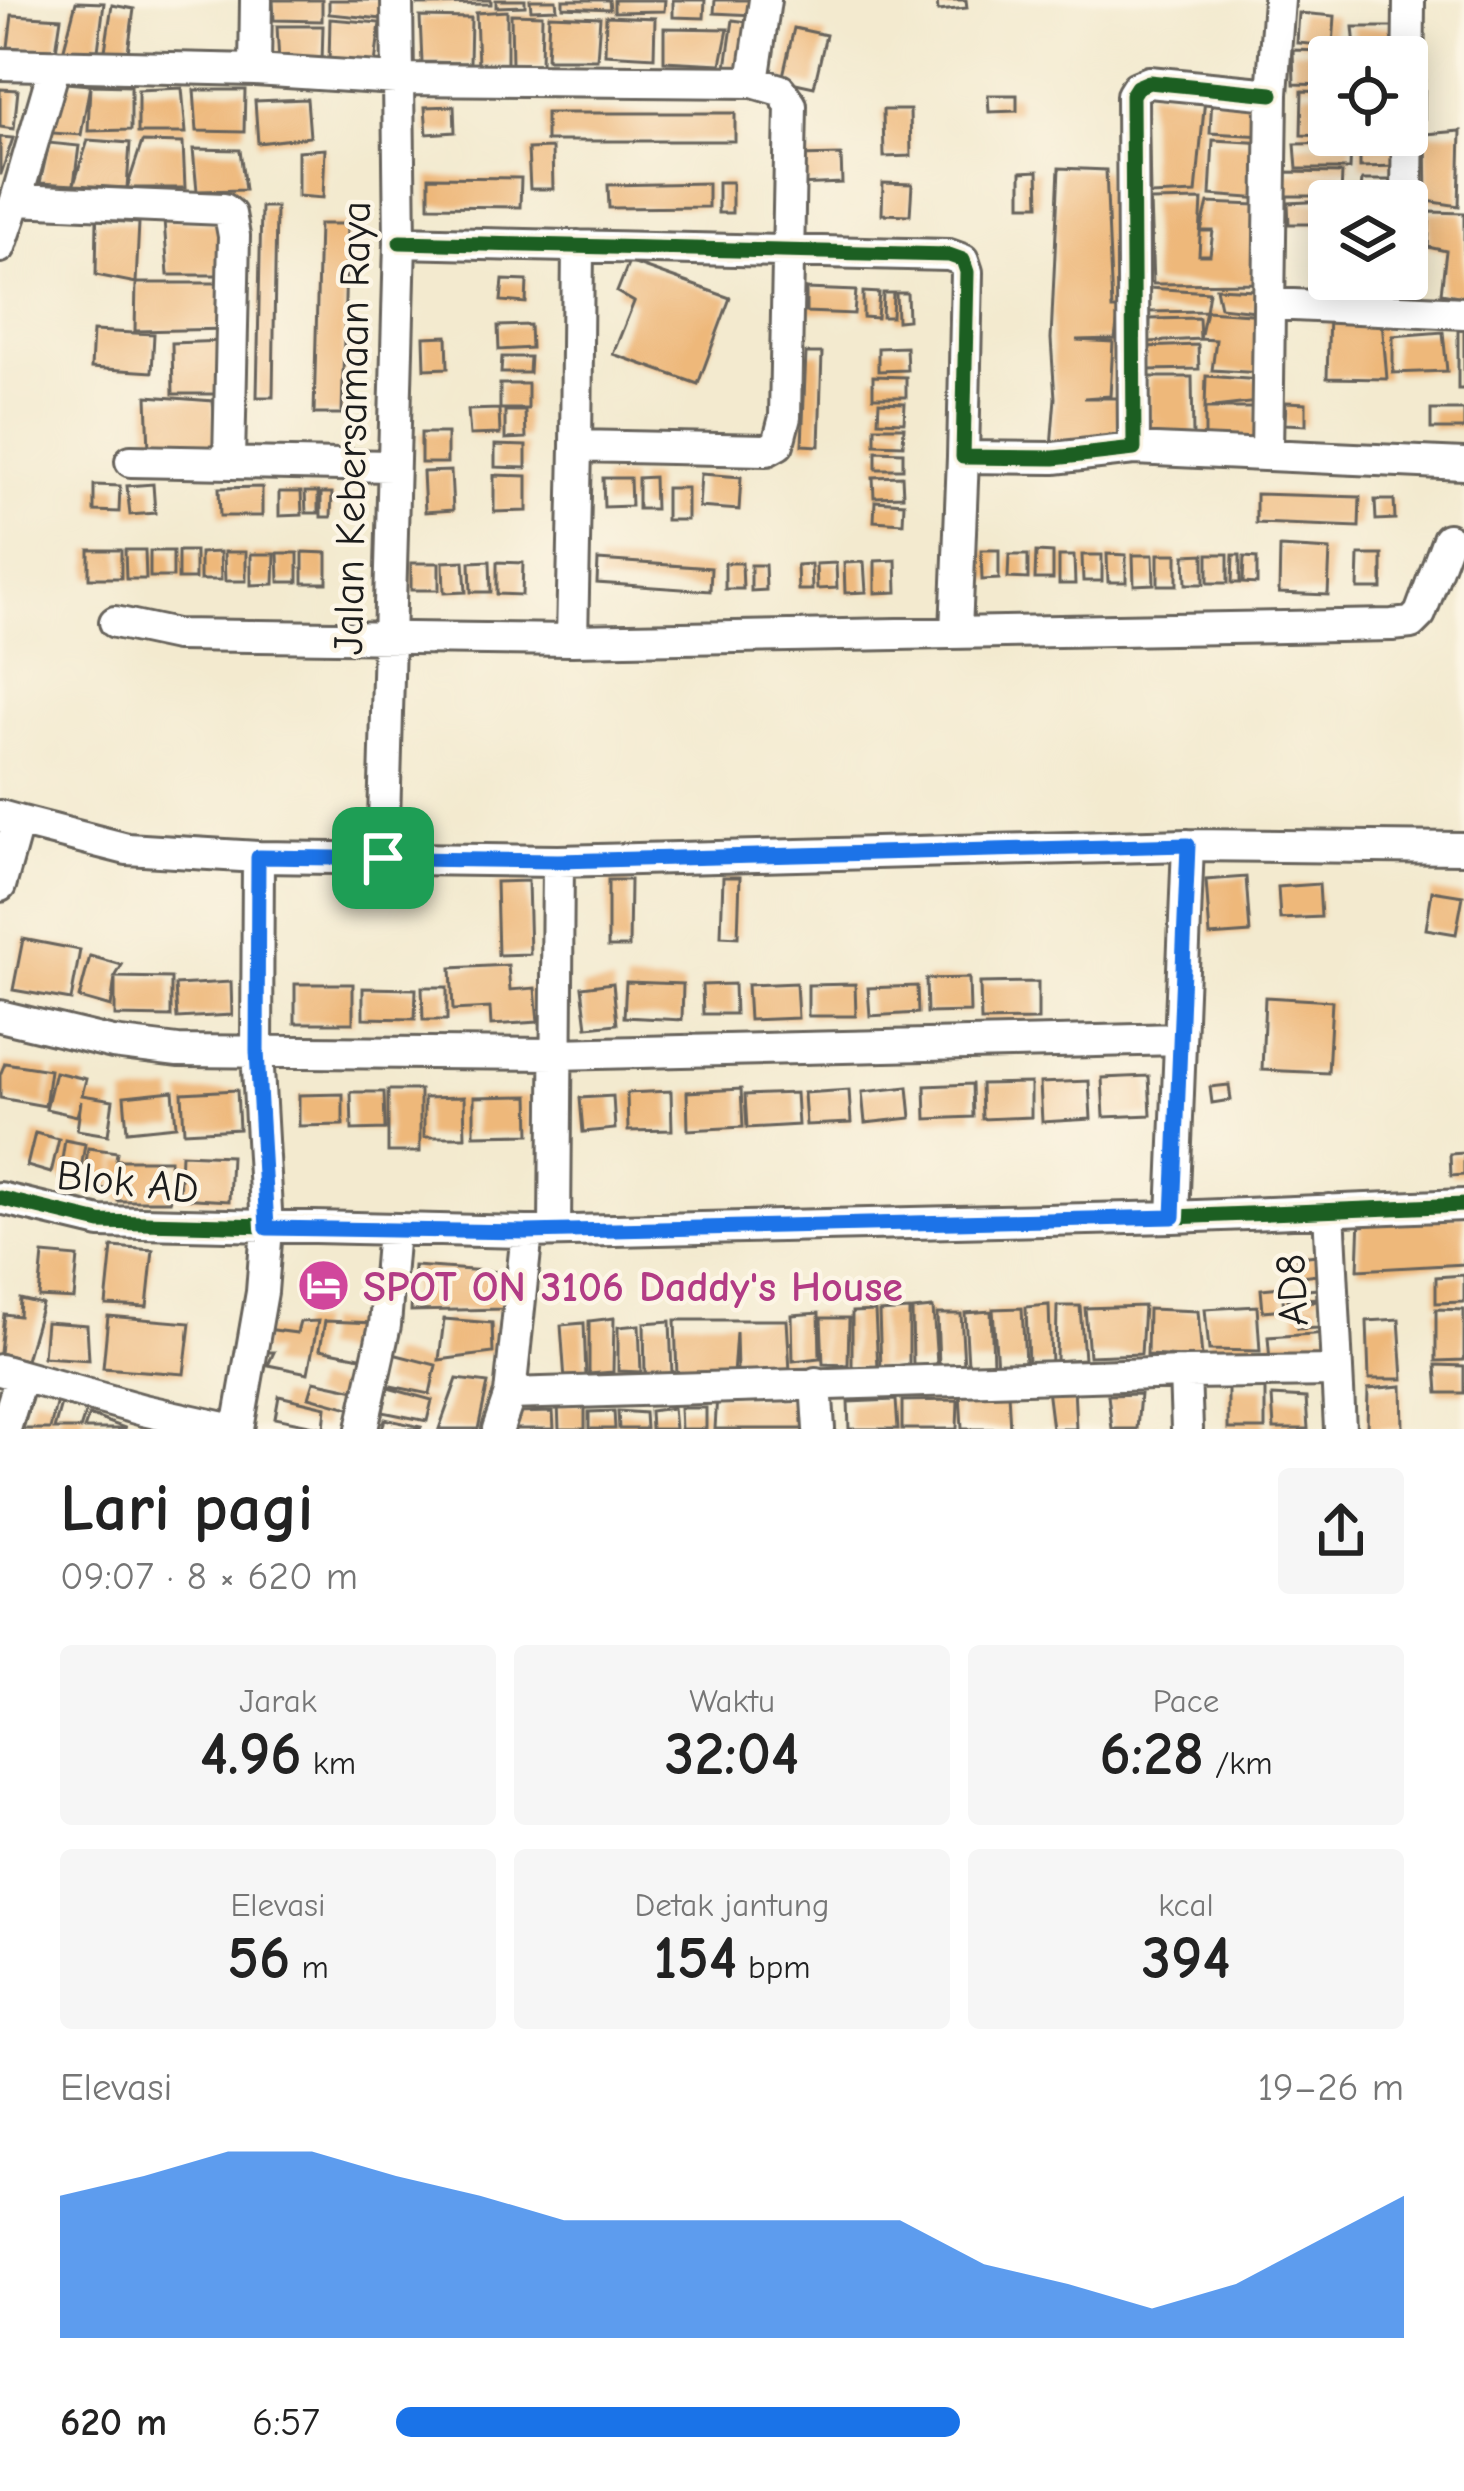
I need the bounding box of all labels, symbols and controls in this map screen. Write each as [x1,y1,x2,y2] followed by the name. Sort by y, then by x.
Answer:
[1308,36,1428,300] map controls
[1308,36,1428,156] button: locate
[1308,180,1428,300] button: layers
[324,201,381,655] street label: Jalan Kebersamaan Raya
[332,807,434,909] pin
[350,825,416,891] icon: arrive
[54,1151,201,1214] street label: Blok AD
[1266,1252,1319,1327] street label: AD8
[296,1258,352,1314] hotel icon: SPOT ON 3106 Daddy's House
[363,1263,903,1312] place label: SPOT ON 3106 Daddy's House
[1278,1468,1404,1594] button: share
[60,1471,314,1547] text: Lari pagi
[60,1554,358,1599] text: 09:07 · 8 × 620 m
[239,1682,317,1720] text: Jarak
[689,1682,775,1720] text: Waktu
[1153,1682,1219,1720] text: Pace
[200,1720,302,1789] text: 4.96
[665,1720,799,1789] text: 32:04
[1099,1720,1204,1789] text: 6:28
[302,1744,356,1782] text: km
[1204,1744,1273,1782] text: /km
[230,1886,326,1924] text: Elevasi
[635,1886,829,1924] text: Detak jantung
[1158,1886,1214,1924] text: kcal
[227,1924,290,1993] text: 56
[653,1924,737,1993] text: 154
[1141,1924,1231,1993] text: 394
[290,1948,329,1986] text: m
[737,1948,811,1986] text: bpm
[60,2065,172,2110] text: Elevasi
[1258,2065,1404,2110] text: 19–26 m
[60,2400,167,2445] text: 620 m
[252,2400,320,2445] text: 6:57

